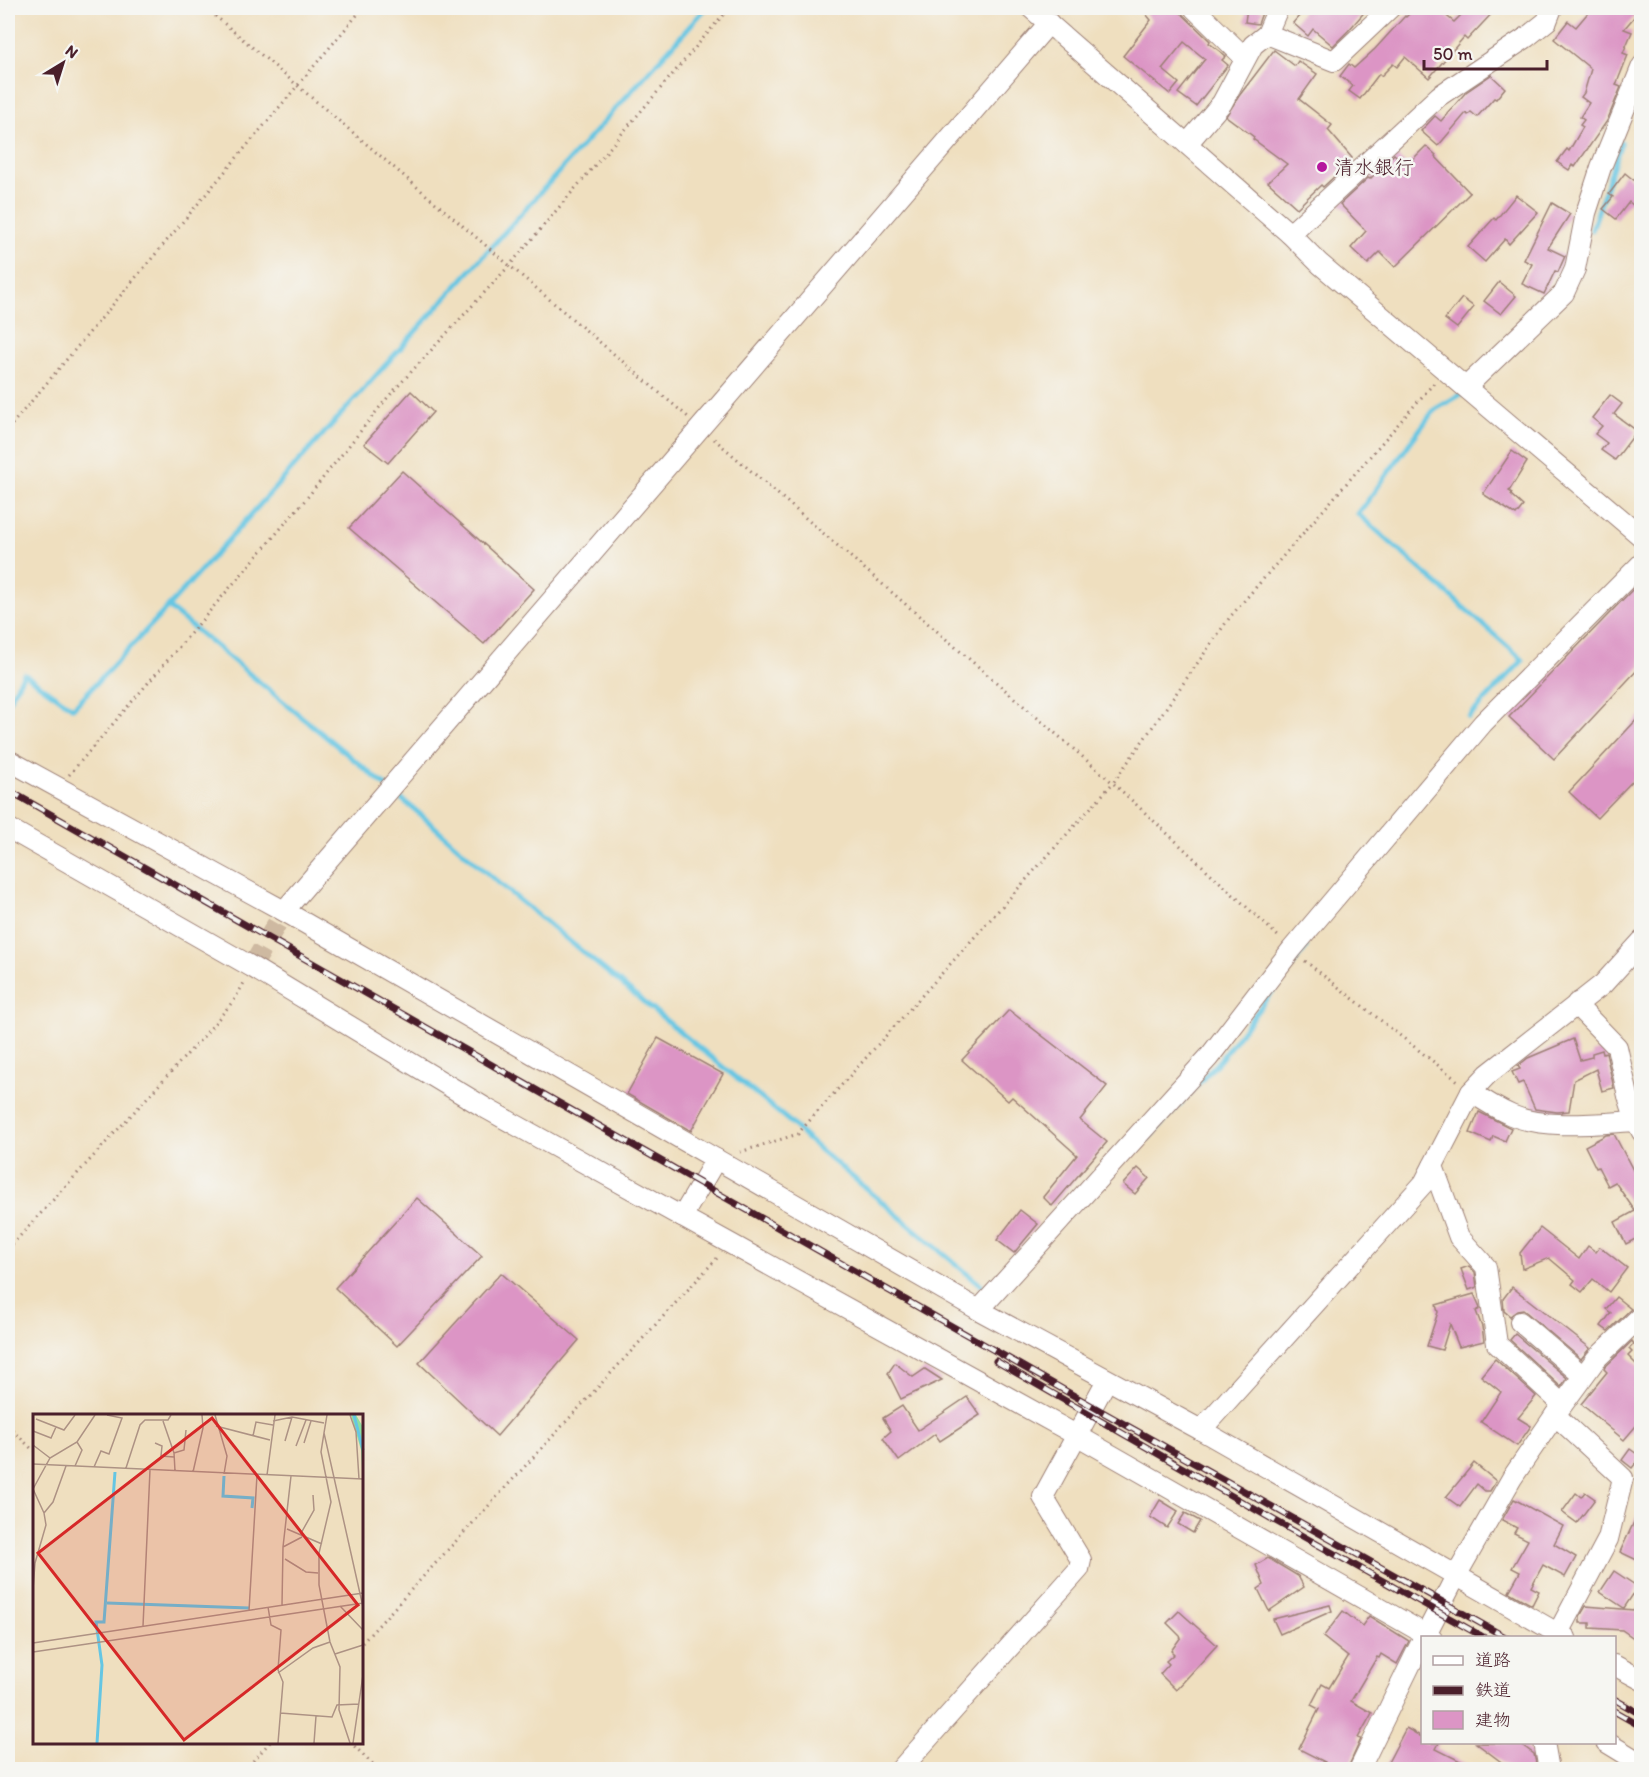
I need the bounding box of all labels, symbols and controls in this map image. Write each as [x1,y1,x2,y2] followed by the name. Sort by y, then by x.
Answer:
[33,33,93,93] north arrow
[1424,33,1547,71] scale bar
[62,41,82,62] text: N
[1433,43,1473,65] text: 50 m
[1334,155,1414,179] place label: 清水銀行
[1315,160,1329,174] marker: 清水銀行
[33,1414,363,1744] inset map
[1421,1636,1616,1744] legend
[1475,1649,1511,1671] text: 道路
[1475,1679,1511,1701] text: 鉄道
[1475,1709,1511,1731] text: 建物

